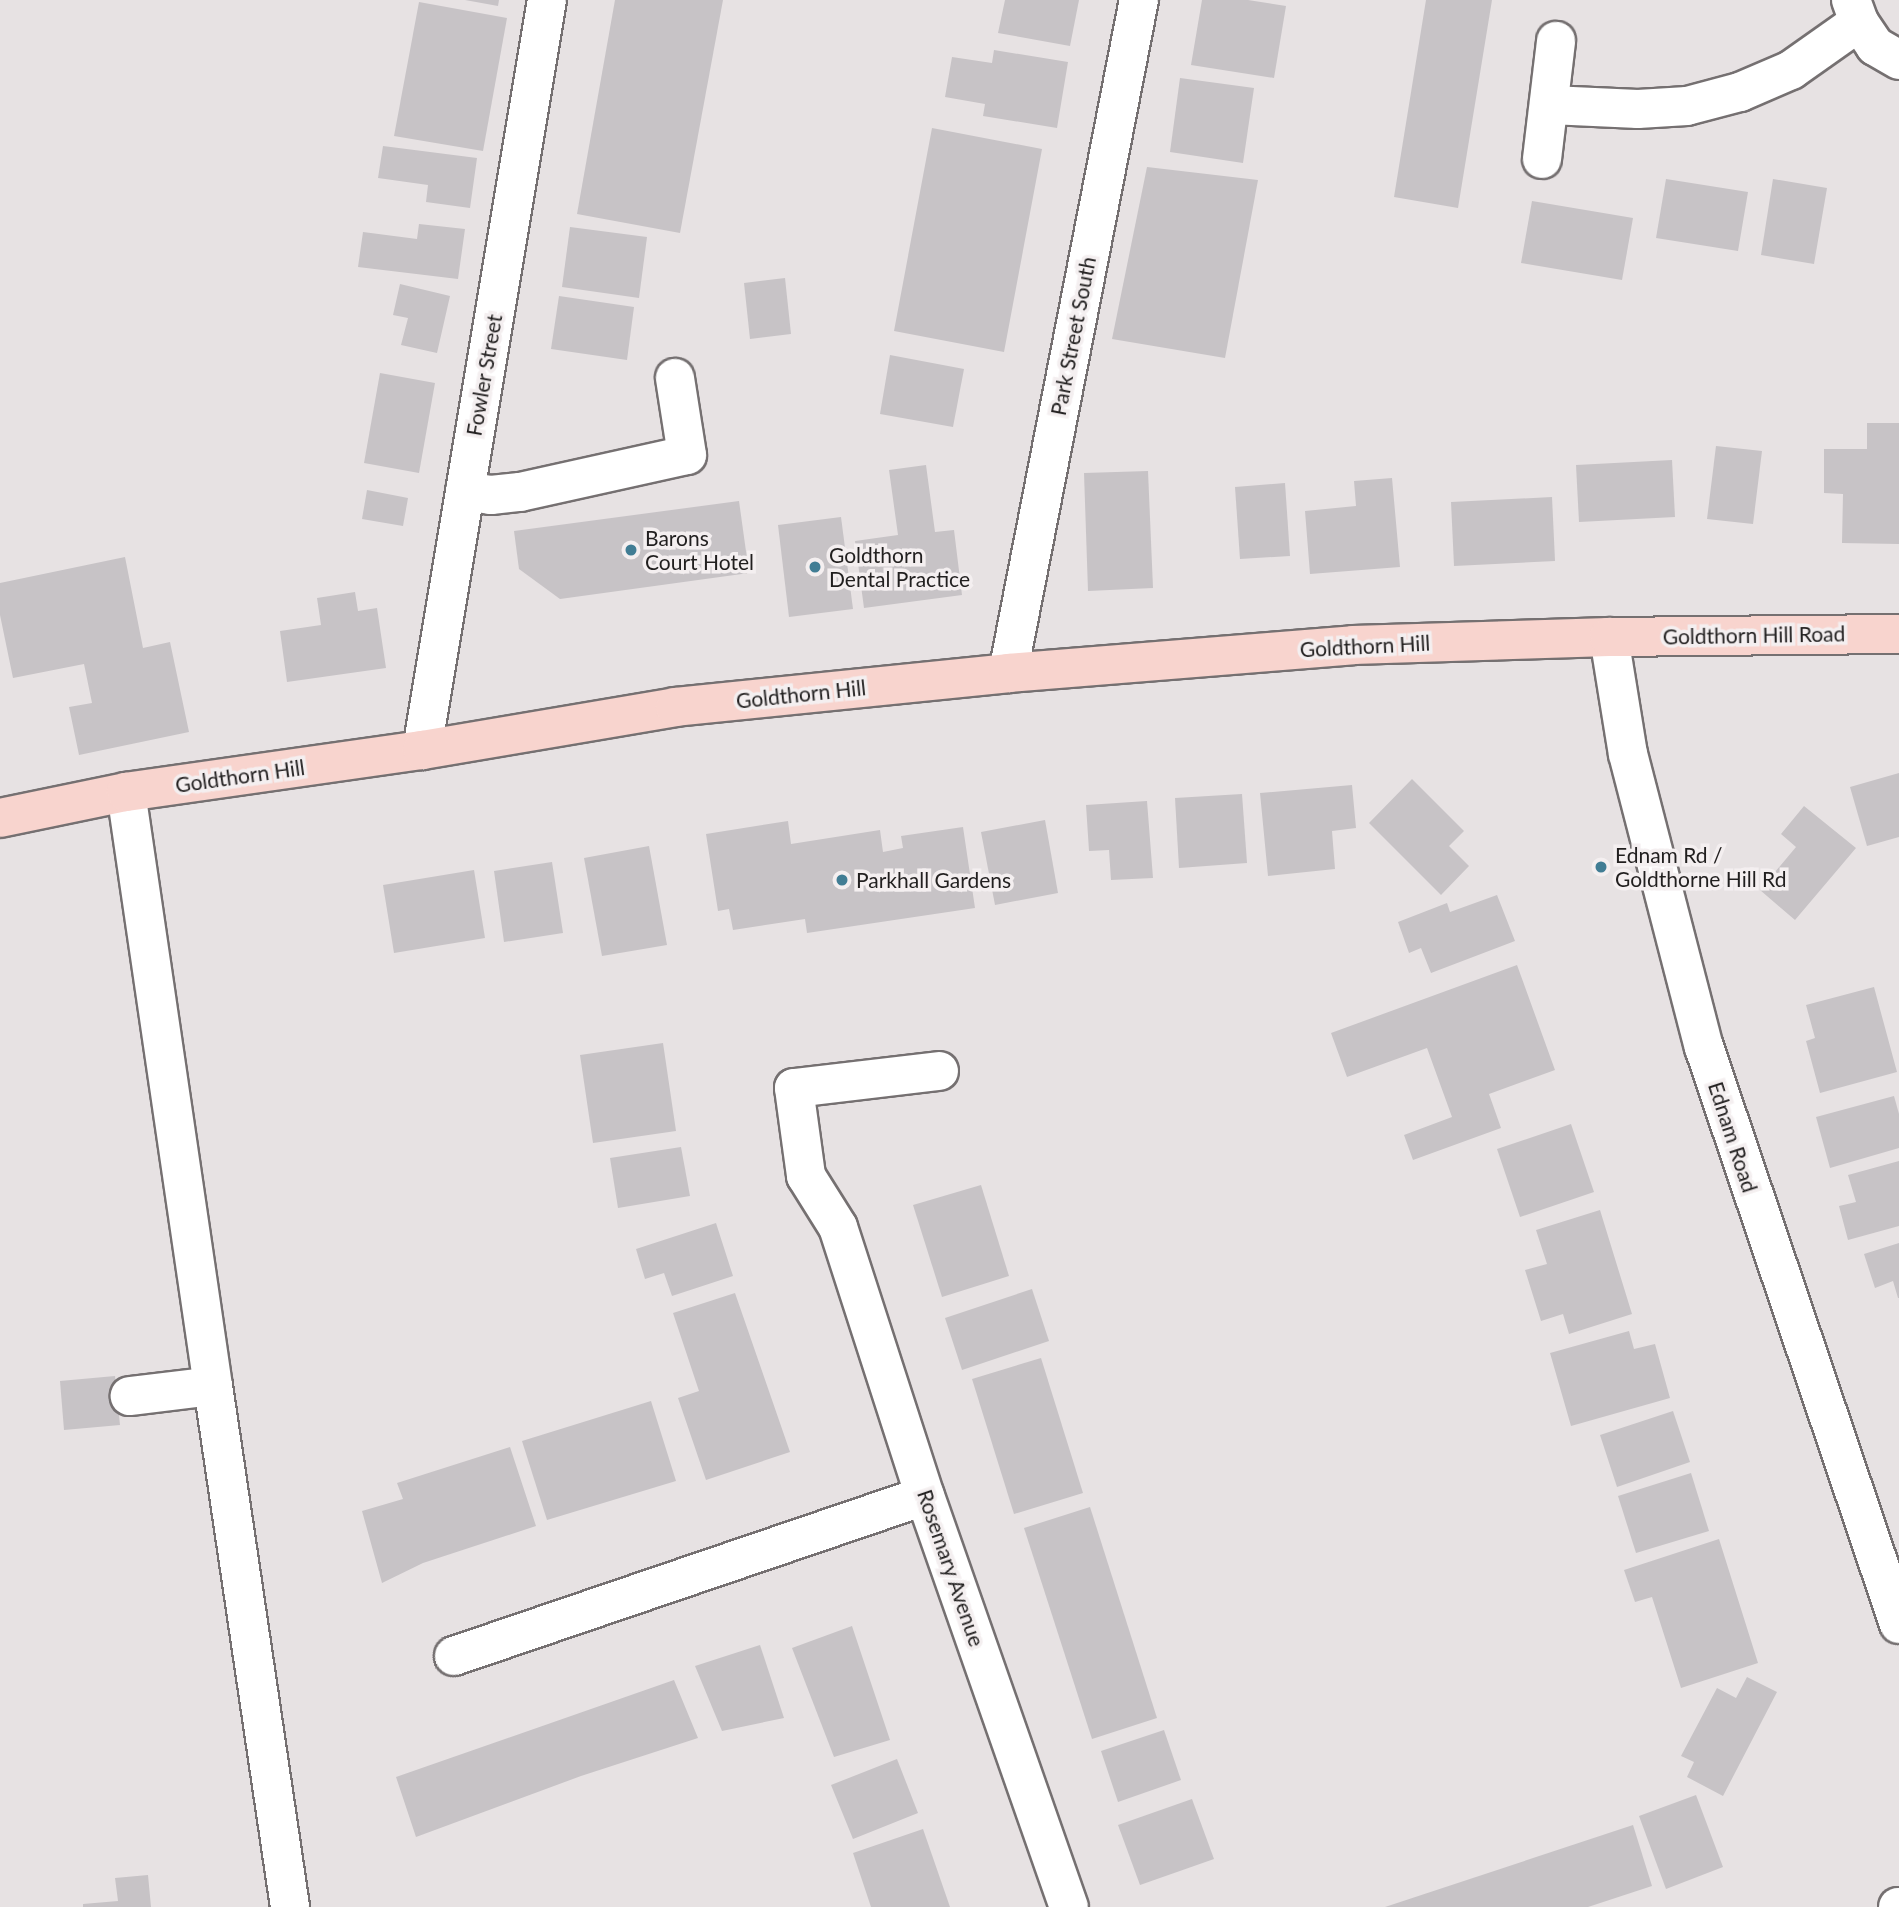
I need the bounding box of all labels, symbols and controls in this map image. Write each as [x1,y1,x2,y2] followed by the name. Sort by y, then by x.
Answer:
[1045,254,1101,418] street label: Park Street South
[461,312,507,438] street label: Fowler Street
[645,525,754,575] place label: Barons Court Hotel
[623,542,639,558] marker: Barons Court Hotel
[829,542,970,592] place label: Goldthorn Dental Practice
[807,559,823,575] marker: Goldthorn Dental Practice
[1663,621,1845,649] street label: Goldthorn Hill Road
[1299,630,1431,662] street label: Goldthorn Hill
[735,675,867,713] street label: Goldthorn Hill
[174,754,306,798] street label: Goldthorn Hill
[1615,842,1786,892] place label: Ednam Rd / Goldthorne Hill Rd
[1593,859,1609,875] marker: Ednam Rd / Goldthorne Hill Rd
[856,867,1011,893] place label: Parkhall Gardens
[834,872,850,888] marker: Parkhall Gardens
[1703,1079,1763,1195] street label: Ednam Road
[912,1486,990,1650] street label: Rosemary Avenue

